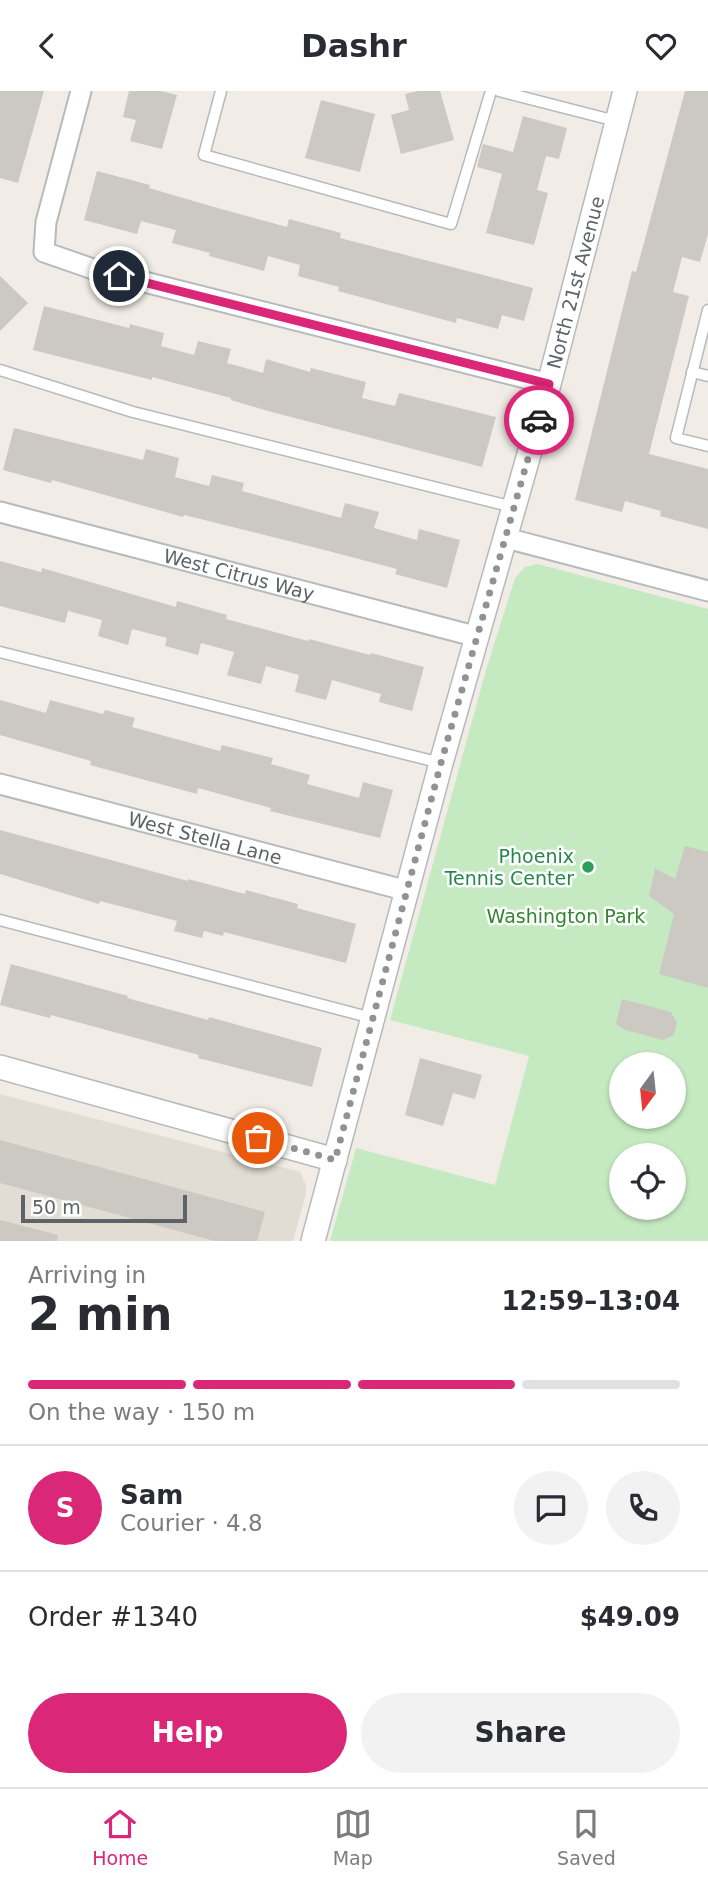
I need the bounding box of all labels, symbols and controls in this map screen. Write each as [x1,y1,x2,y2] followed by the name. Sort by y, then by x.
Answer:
[28,27,66,65] icon: back
[301,27,407,65] text: Dashr
[642,27,680,65] icon: heart
[542,194,608,371] street label: North 21st Avenue
[89,246,149,306] pin
[100,257,138,295] icon: home
[504,385,574,455] courier
[520,401,558,439] icon: car
[161,544,317,605] street label: West Citrus Way
[126,807,284,868] street label: West Stella Lane
[444,845,574,889] place label: Phoenix Tennis Center
[580,859,596,875] marker: Phoenix Tennis Center
[487,905,645,927] park label: Washington Park
[609,1052,686,1129] north arrow
[609,1052,686,1220] map controls
[228,1108,288,1168] pin
[239,1119,277,1157] icon: bag
[609,1143,686,1220] button: locate
[21,1192,187,1224] scale bar
[32,1196,81,1218] text: 50 m
[28,1262,146,1288] text: Arriving in
[501,1286,680,1316] text: 12:59–13:04
[28,1287,172,1341] text: 2 min
[28,1399,255,1425] text: On the way · 150 m
[514,1471,588,1545] button: chat
[606,1471,680,1545] button: phone
[120,1480,183,1510] text: Sam
[56,1493,74,1523] text: S
[120,1510,263,1536] text: Courier · 4.8
[28,1602,198,1632] text: Order #1340
[580,1602,680,1632] text: $49.09
[28,1693,347,1773] button: Help
[361,1693,680,1773] button: Share
[92,1805,148,1869] tab: Home
[333,1805,373,1869] tab: Map
[557,1805,616,1869] tab: Saved

